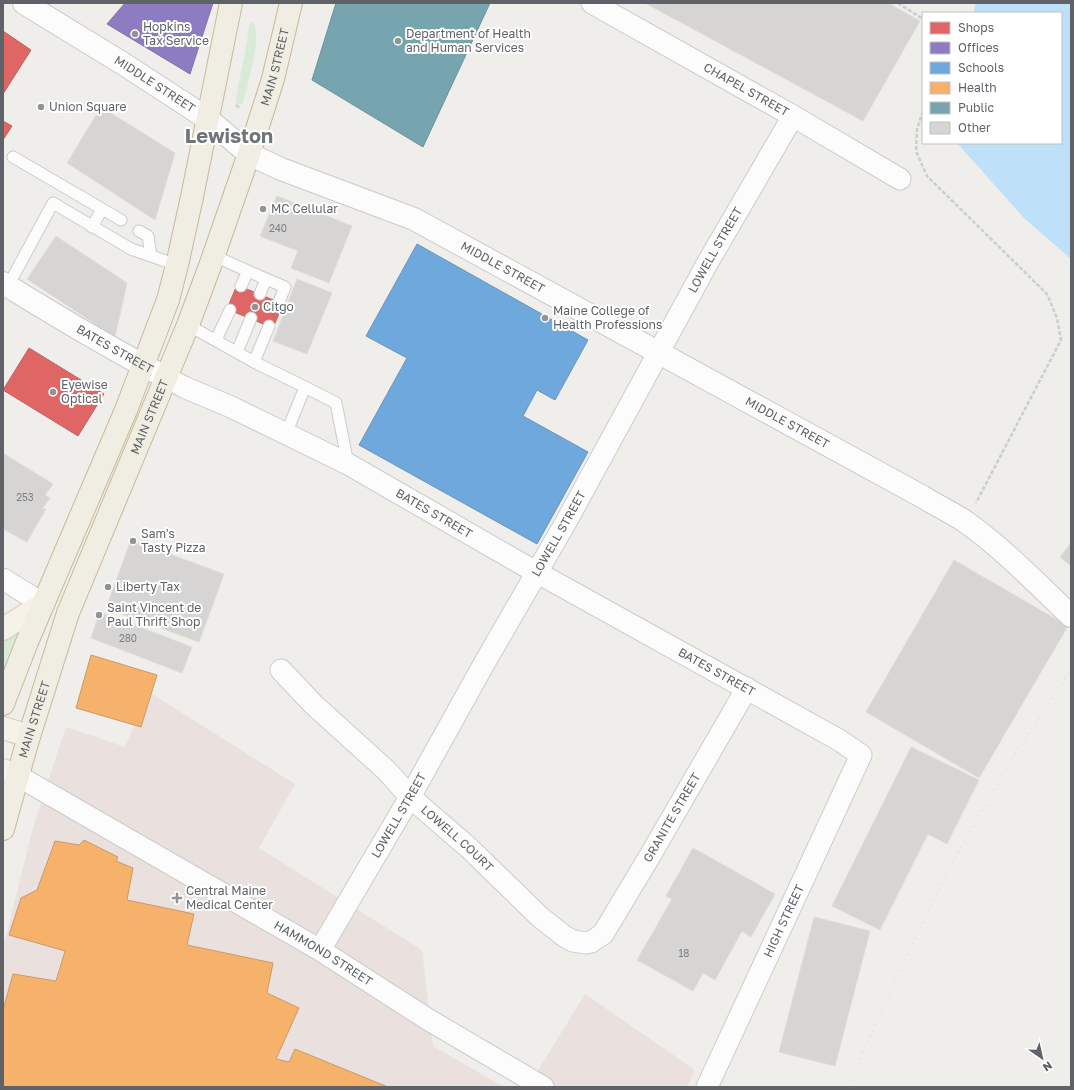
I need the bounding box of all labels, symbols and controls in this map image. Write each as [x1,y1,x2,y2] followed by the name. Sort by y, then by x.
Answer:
[922,12,1062,144] legend
[143,19,209,48] place label: Hopkins Tax Service
[958,20,994,35] text: Shops
[257,26,292,108] street label: MAIN STREET
[406,26,531,55] place label: Department of Health and Human Services
[130,29,140,39] marker: Hopkins Tax Service
[393,36,403,46] marker: Department of Health and Human Services
[958,40,999,55] text: Offices
[112,52,199,116] street label: MIDDLE STREET
[701,59,792,120] street label: CHAPEL STREET
[958,60,1004,75] text: Schools
[958,80,997,95] text: Health
[49,99,127,114] place label: Union Square
[958,100,995,115] text: Public
[36,102,46,112] marker: Union Square
[958,120,991,135] text: Other
[185,123,273,147] district label: Lewiston
[271,201,338,216] place label: MC Cellular
[258,204,268,214] marker: MC Cellular
[685,204,746,295] street label: LOWELL STREET
[269,222,287,234] house number: 240
[458,238,548,296] street label: MIDDLE STREET
[263,299,294,314] place label: Citgo
[250,302,260,312] marker: Citgo
[553,303,662,332] place label: Maine College of Health Professions
[540,313,550,323] marker: Maine College of Health Professions
[74,321,157,377] street label: BATES STREET
[61,377,108,406] place label: Eyewise Optical
[127,377,172,456] street label: MAIN STREET
[48,387,58,397] marker: Eyewise Optical
[743,393,832,452] street label: MIDDLE STREET
[393,485,476,541] street label: BATES STREET
[528,488,589,579] street label: LOWELL STREET
[16,491,34,503] house number: 253
[141,526,205,555] place label: Sam's Tasty Pizza
[128,536,138,546] marker: Sam's Tasty Pizza
[116,579,180,594] place label: Liberty Tax
[103,582,113,592] marker: Liberty Tax
[107,600,201,629] place label: Saint Vincent de Paul Thrift Shop
[94,610,104,620] marker: Saint Vincent de Paul Thrift Shop
[119,632,137,644] house number: 280
[676,644,758,699] street label: BATES STREET
[15,678,53,759] street label: MAIN STREET
[368,769,429,861] street label: LOWELL STREET
[640,770,704,865] street label: GRANITE STREET
[418,802,497,875] street label: LOWELL COURT
[760,881,807,960] street label: HIGH STREET
[186,883,273,912] place label: Central Maine Medical Center
[171,892,183,904] marker: Central Maine Medical Center
[272,917,376,989] street label: HAMMOND STREET
[679,947,689,959] house number: 18
[1022,1038,1062,1078] north arrow
[1041,1059,1055,1074] text: N

